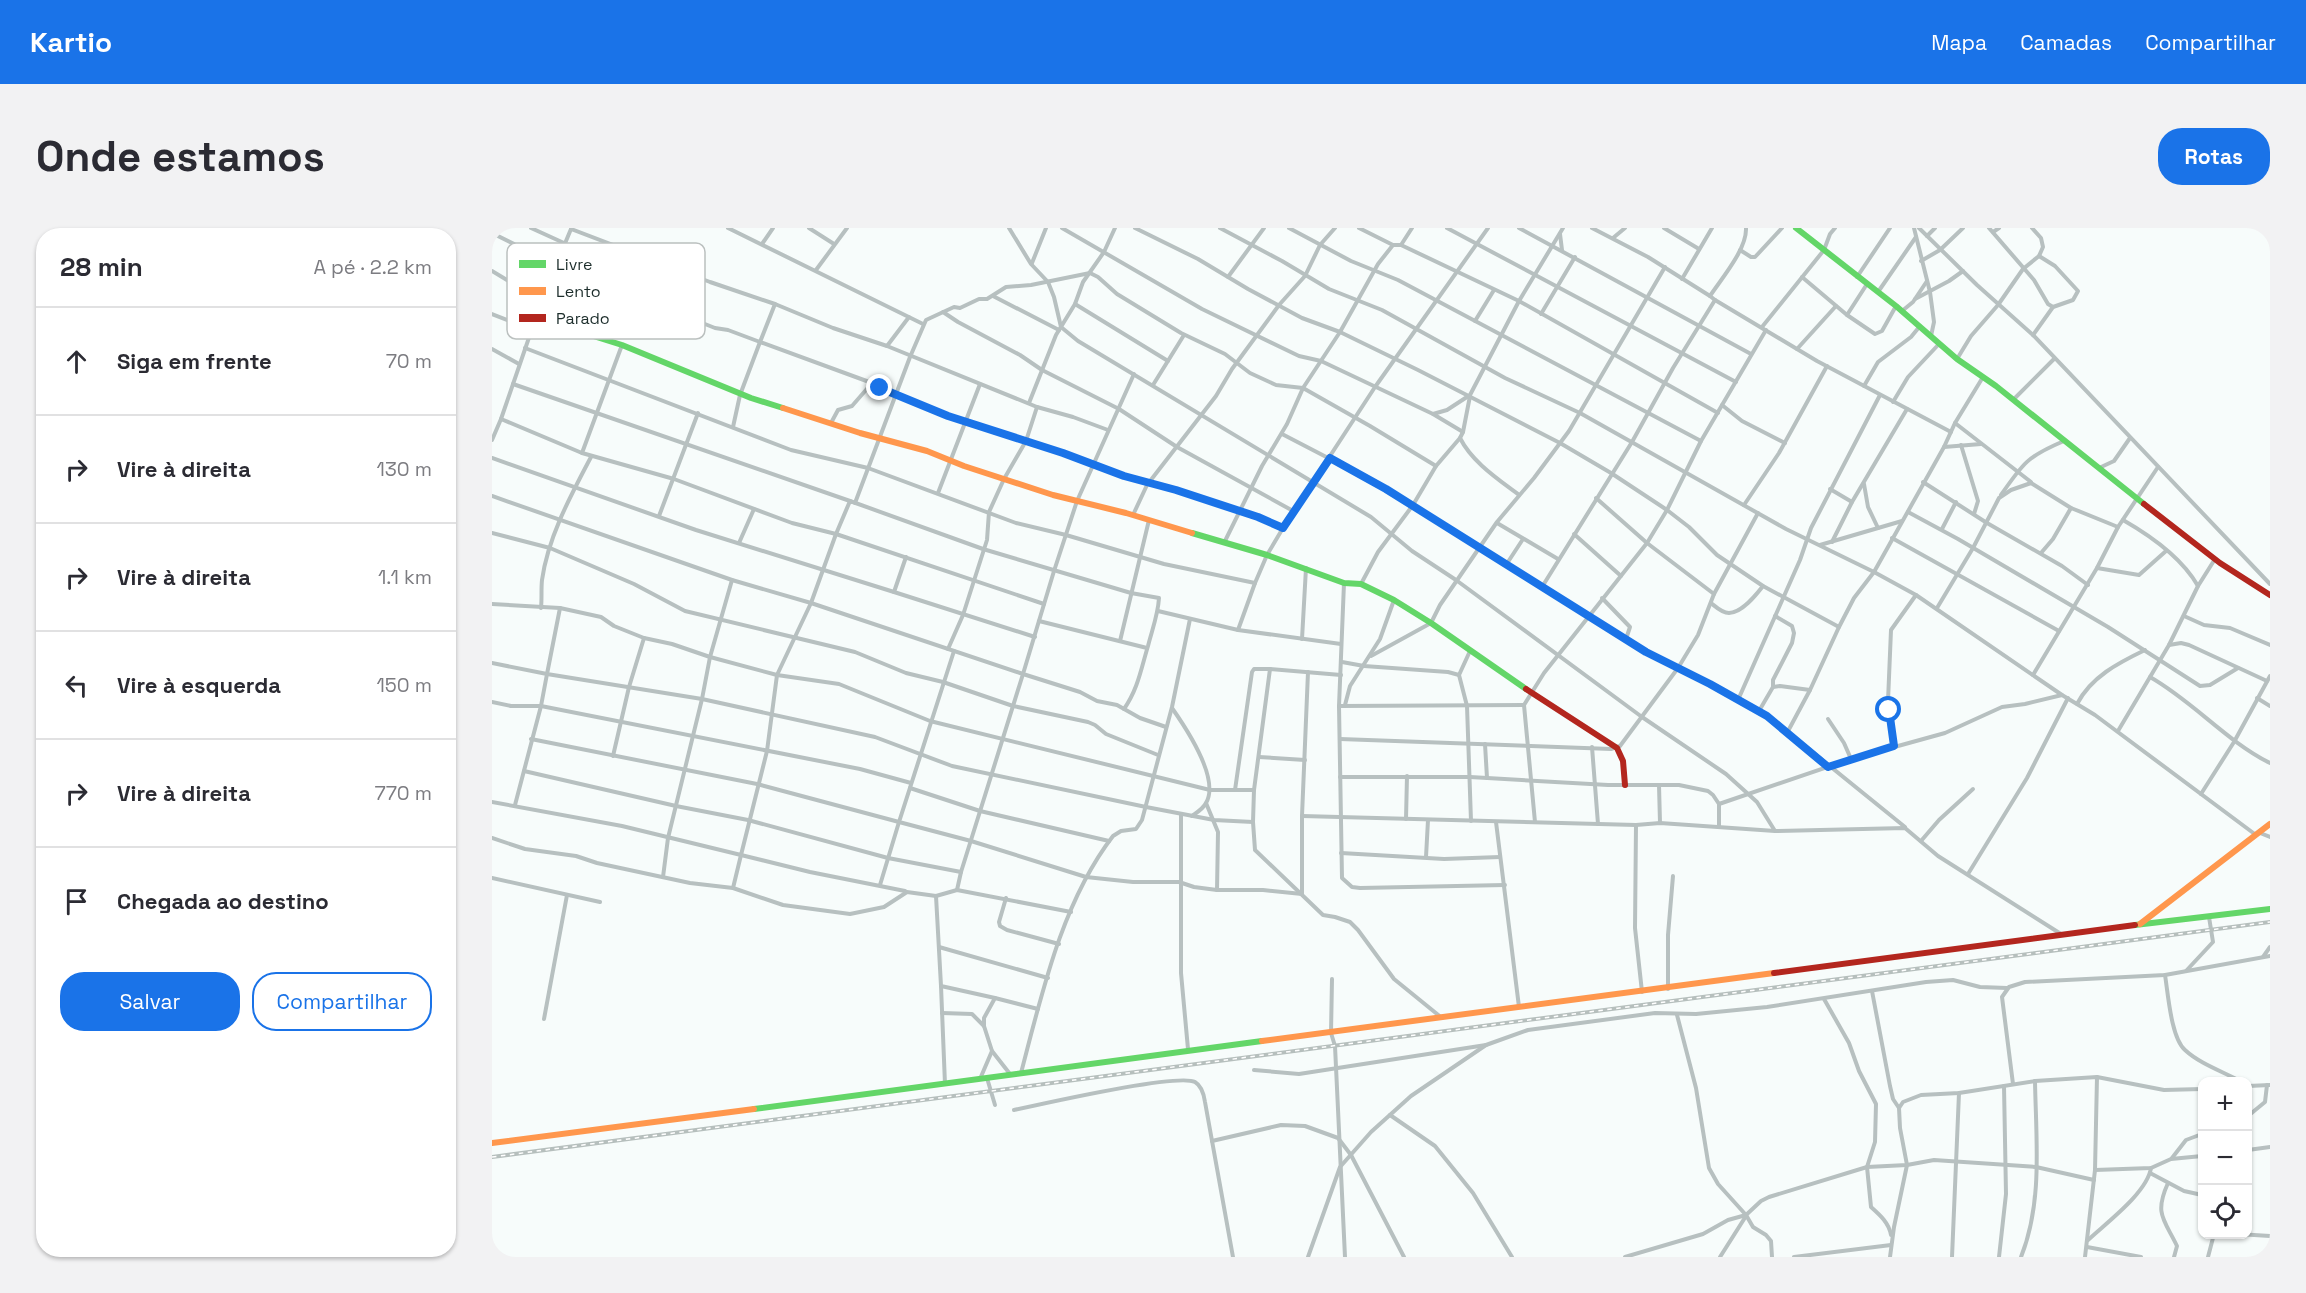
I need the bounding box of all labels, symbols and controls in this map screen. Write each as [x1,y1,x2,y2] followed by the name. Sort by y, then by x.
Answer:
[30,24,112,60] text: Kartio
[1931,29,1987,56] text: Mapa
[2020,29,2112,56] text: Camadas
[2145,29,2276,56] text: Compartilhar
[2158,128,2270,185] button: Rotas
[36,130,325,183] text: Onde estamos
[507,243,705,339] legend
[60,250,143,284] text: 28 min
[314,254,432,280] text: A pé · 2.2 km
[556,254,593,275] text: Livre
[556,281,601,302] text: Lento
[556,308,610,329] text: Parado
[60,345,93,378] icon: ahead
[117,347,272,375] text: Siga em frente
[386,348,432,374] text: 70 m
[866,374,892,400] route end
[60,453,93,486] icon: right
[117,455,251,483] text: Vire à direita
[376,456,432,482] text: 130 m
[60,561,93,594] icon: right
[117,563,251,591] text: Vire à direita
[378,564,432,590] text: 1.1 km
[60,669,93,702] icon: left
[117,671,281,699] text: Vire à esquerda
[377,672,432,698] text: 150 m
[1875,696,1901,722] route start
[60,777,93,810] icon: right
[117,779,251,807] text: Vire à direita
[374,780,432,806] text: 770 m
[60,885,93,918] icon: arrive
[117,887,329,915] text: Chegada ao destino
[60,972,240,1031] button: Salvar
[252,972,432,1031] button: Compartilhar
[2198,1077,2252,1239] map controls
[2198,1077,2252,1131] button: +
[2198,1131,2252,1185] button: −
[2198,1185,2252,1239] button: locate

